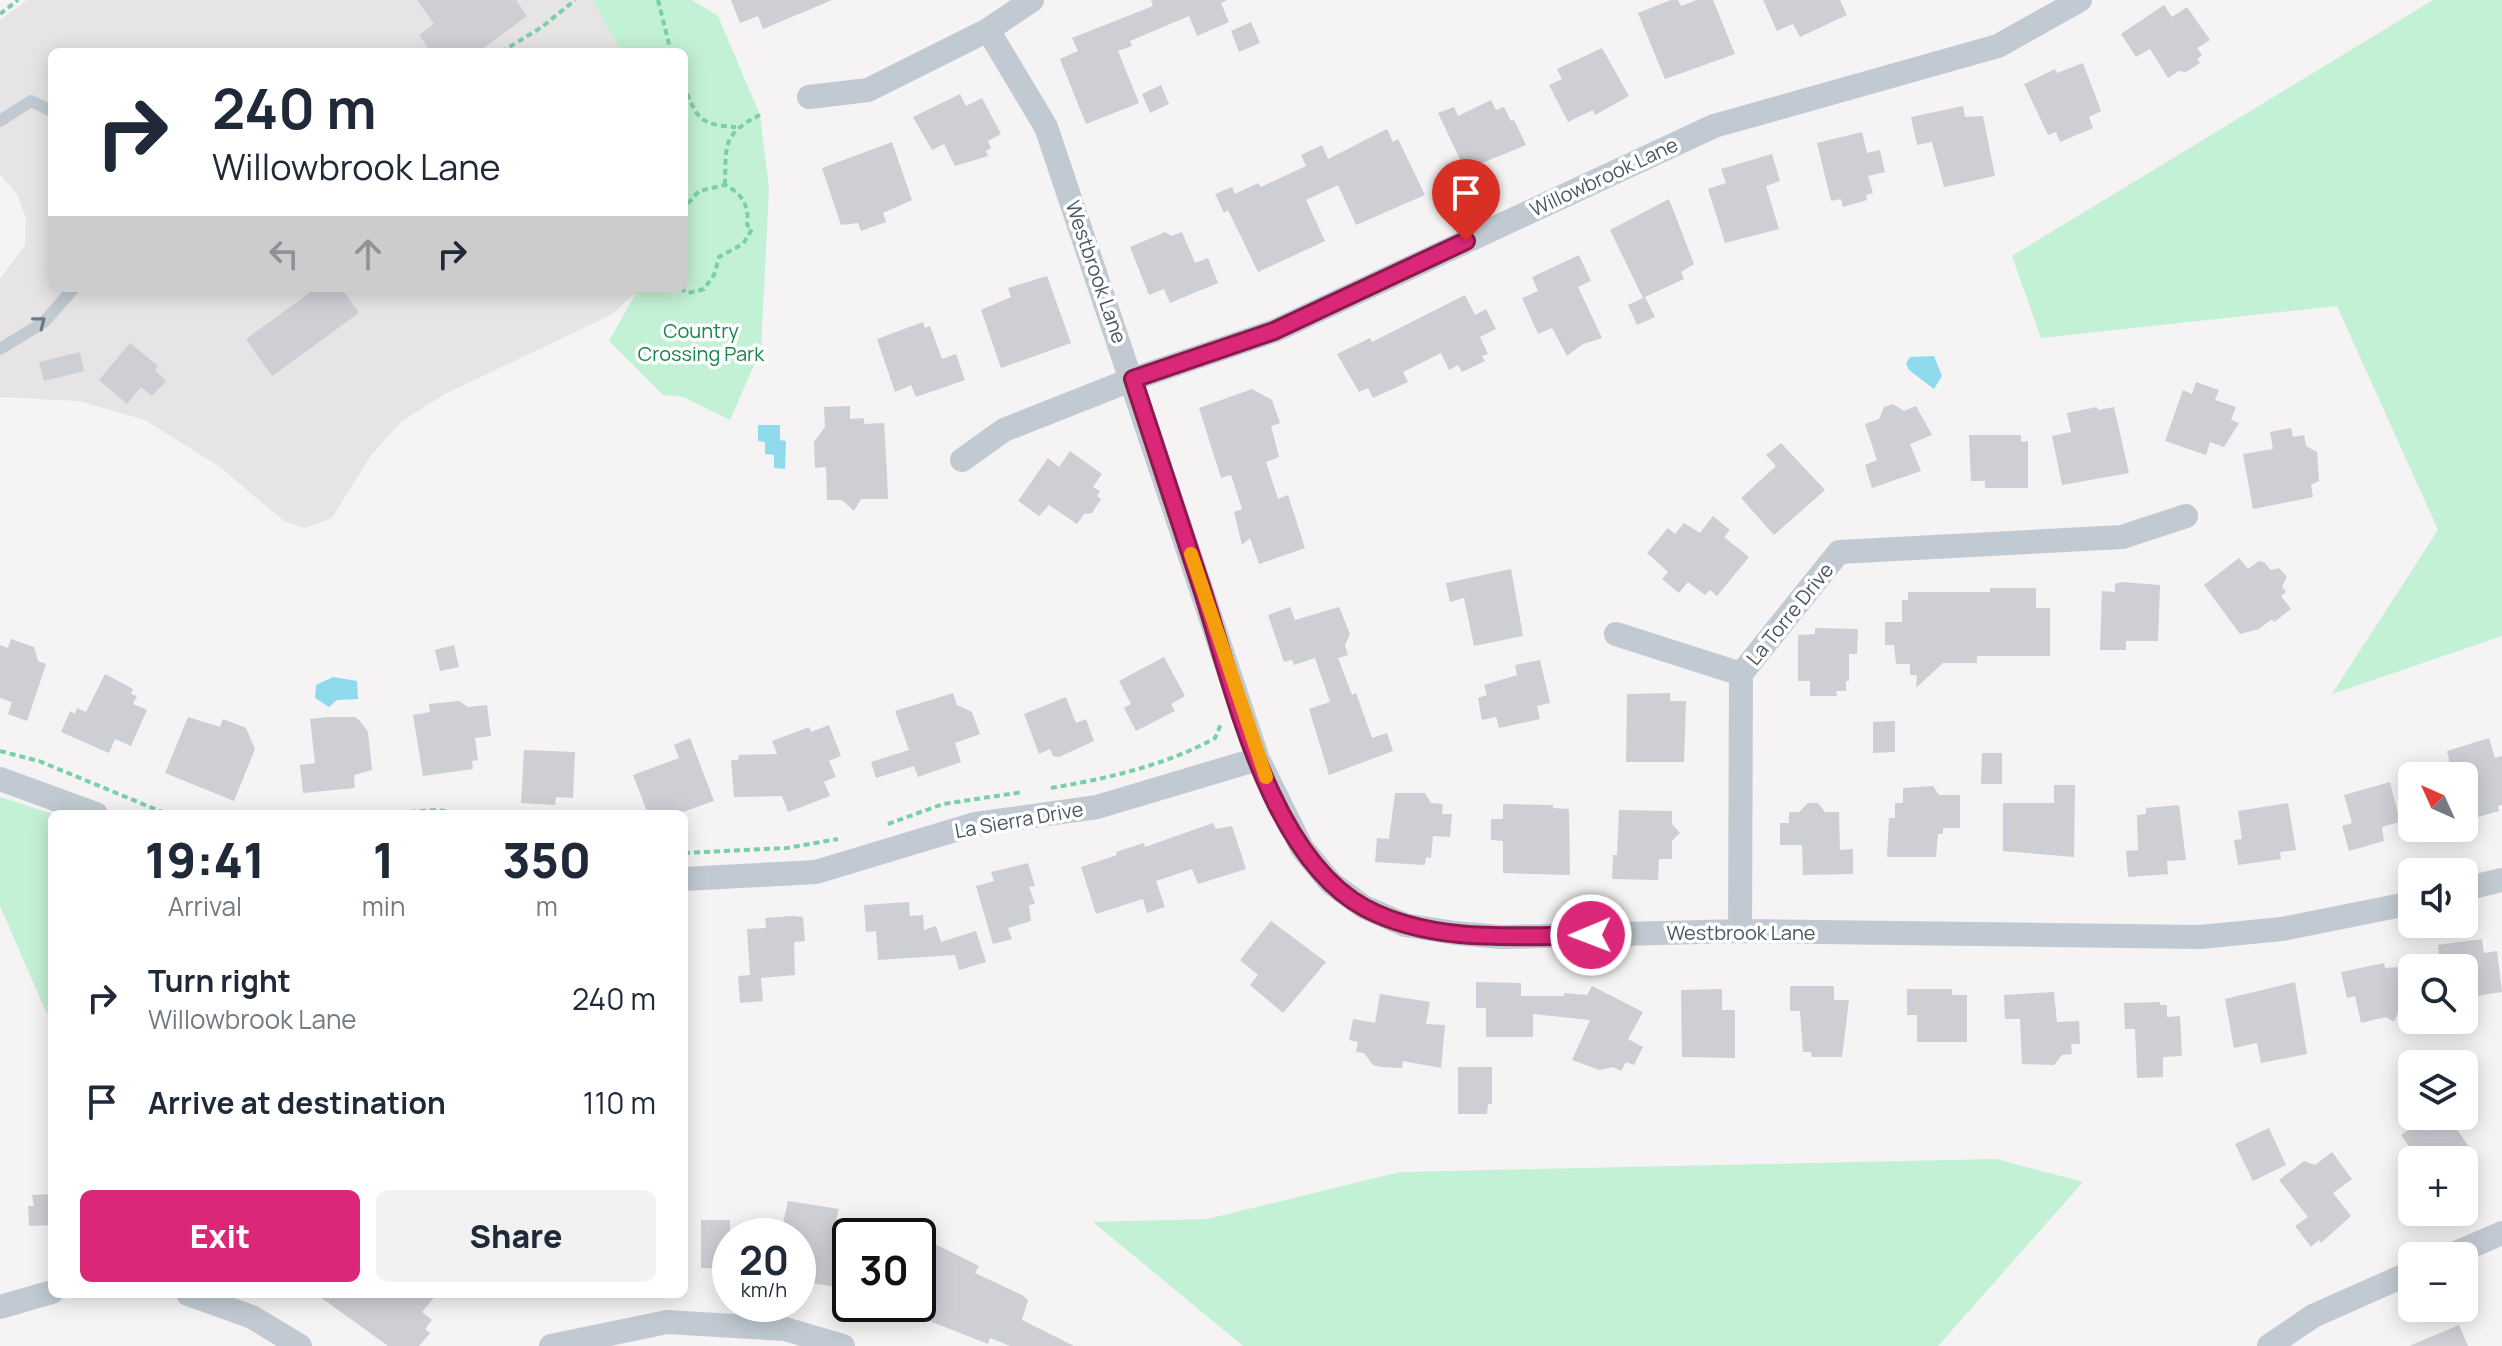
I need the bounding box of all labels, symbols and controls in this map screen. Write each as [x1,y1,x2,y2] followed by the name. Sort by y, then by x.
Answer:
[212,69,377,146] text: 240 m
[80,80,184,184] icon: right
[1525,130,1682,223] street label: Willowbrook Lane
[212,142,501,191] text: Willowbrook Lane
[1432,159,1500,241] pin
[1444,171,1488,215] icon: arrive
[1059,197,1133,347] street label: Westbrook Lane
[262,232,306,276] icon: left
[346,232,390,276] icon: ahead
[430,232,474,276] icon: right
[638,317,765,367] park label: Country Crossing Park
[31,318,46,332] one-way arrow
[1740,557,1839,670] street label: La Torre Drive
[2398,762,2478,842] north arrow
[2398,762,2478,1322] map controls
[953,795,1085,844] street label: La Sierra Drive
[145,827,265,892] text: 19:41
[373,827,394,892] text: 1
[502,827,591,892] text: 350
[2398,858,2478,938] button: sound
[168,888,242,924] text: Arrival
[362,888,405,924] text: min
[536,888,558,924] text: m
[1549,893,1633,977] position arrow
[1667,919,1815,946] street label: Westbrook Lane
[2398,954,2478,1034] button: search
[148,960,291,1001] text: Turn right
[80,976,124,1020] icon: right
[572,978,656,1019] text: 240 m
[148,1001,356,1037] text: Willowbrook Lane
[2398,1050,2478,1130] button: layers
[80,1080,124,1124] icon: arrive
[148,1082,446,1123] text: Arrive at destination
[583,1082,656,1123] text: 110 m
[2398,1146,2478,1226] button: +
[80,1190,360,1282] button: Exit
[376,1190,656,1282] button: Share
[832,1218,936,1322] speed limit sign: 30
[739,1232,789,1287] text: 20
[2398,1242,2478,1322] button: −
[741,1276,787,1303] text: km/h

